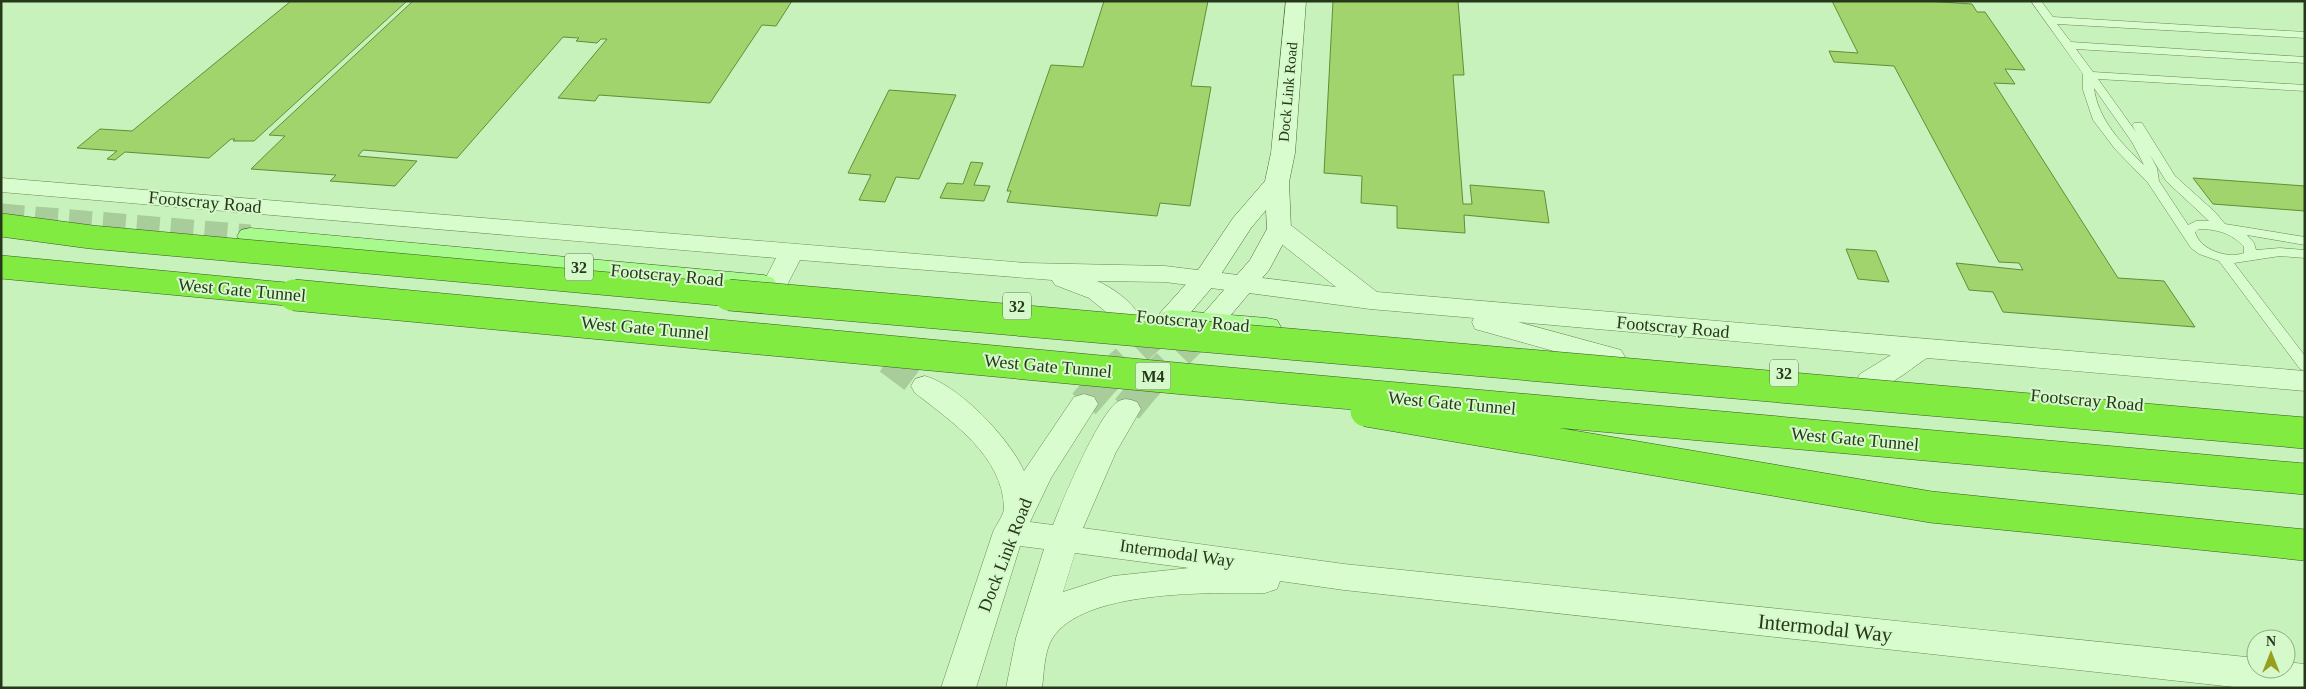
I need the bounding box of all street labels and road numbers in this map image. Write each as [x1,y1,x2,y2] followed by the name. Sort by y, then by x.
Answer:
[1276,41,1300,142] street label: Dock Link Road
[148,187,262,217] street label: Footscray Road
[565,253,593,280] road number: 32
[610,260,724,290] street label: Footscray Road
[177,274,307,306] street label: West Gate Tunnel
[1003,292,1031,320] road number: 32
[1136,306,1250,336] street label: Footscray Road
[580,312,710,344] street label: West Gate Tunnel
[1616,312,1730,342] street label: Footscray Road
[983,350,1113,382] street label: West Gate Tunnel
[1770,359,1798,386] road number: 32
[1136,362,1170,390] road number: M4
[2030,385,2144,415] street label: Footscray Road
[1387,387,1517,419] street label: West Gate Tunnel
[1790,423,1920,455] street label: West Gate Tunnel
[974,495,1036,615] street label: Dock Link Road
[1118,535,1236,571] street label: Intermodal Way
[1757,609,1894,647] street label: Intermodal Way

